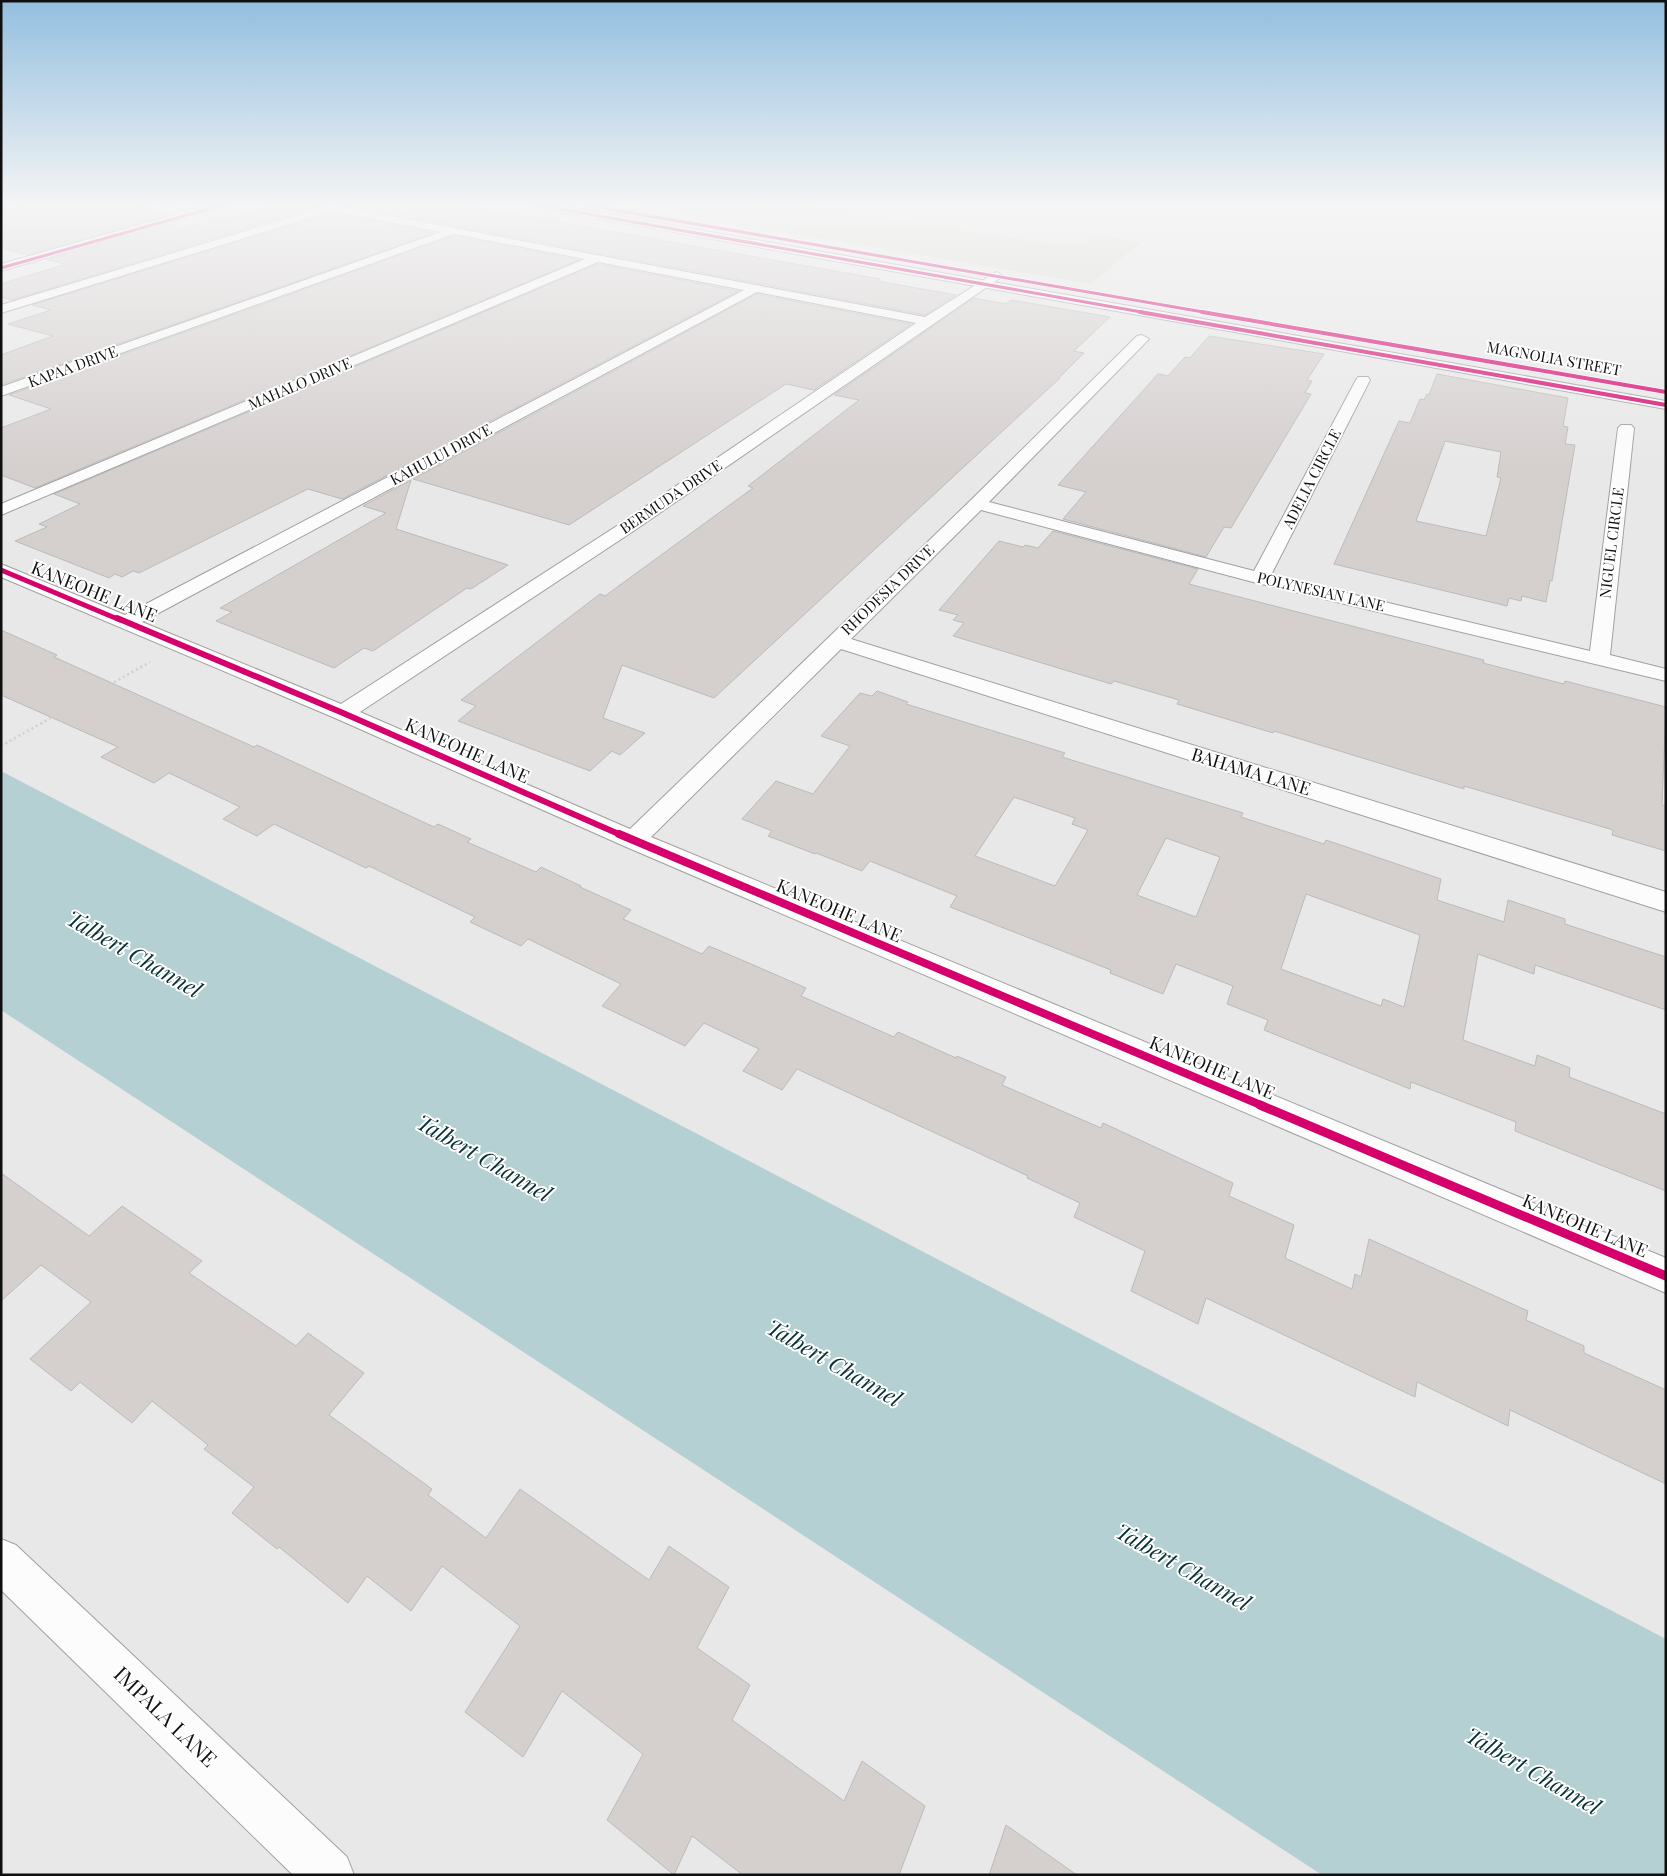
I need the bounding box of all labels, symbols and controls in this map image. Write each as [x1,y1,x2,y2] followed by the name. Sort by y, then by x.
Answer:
[1485,336,1623,380] street label: MAGNOLIA STREET
[25,341,120,392] street label: KAPAA DRIVE
[245,352,354,414] street label: MAHALO DRIVE
[386,419,495,489] street label: KAHULUI DRIVE
[1277,425,1345,533] street label: ADELIA CIRCLE
[615,455,725,538] street label: BERMUDA DRIVE
[1594,486,1628,599] street label: NIGUEL CIRCLE
[836,540,938,639] street label: RHODESIA DRIVE
[28,555,161,627] street label: KANEOHE LANE
[1255,567,1387,615] street label: POLYNESIAN LANE
[401,712,534,788] street label: KANEOHE LANE
[1189,742,1314,801] street label: BAHAMA LANE
[773,873,906,947] street label: KANEOHE LANE
[61,902,208,1004] water label: Talbert Channel
[1146,1030,1279,1104] street label: KANEOHE LANE
[411,1106,558,1208] water label: Talbert Channel
[1519,1188,1652,1262] street label: KANEOHE LANE
[761,1311,908,1413] water label: Talbert Channel
[1110,1515,1257,1617] water label: Talbert Channel
[109,1659,224,1772] street label: IMPALA LANE
[1460,1719,1607,1821] water label: Talbert Channel

